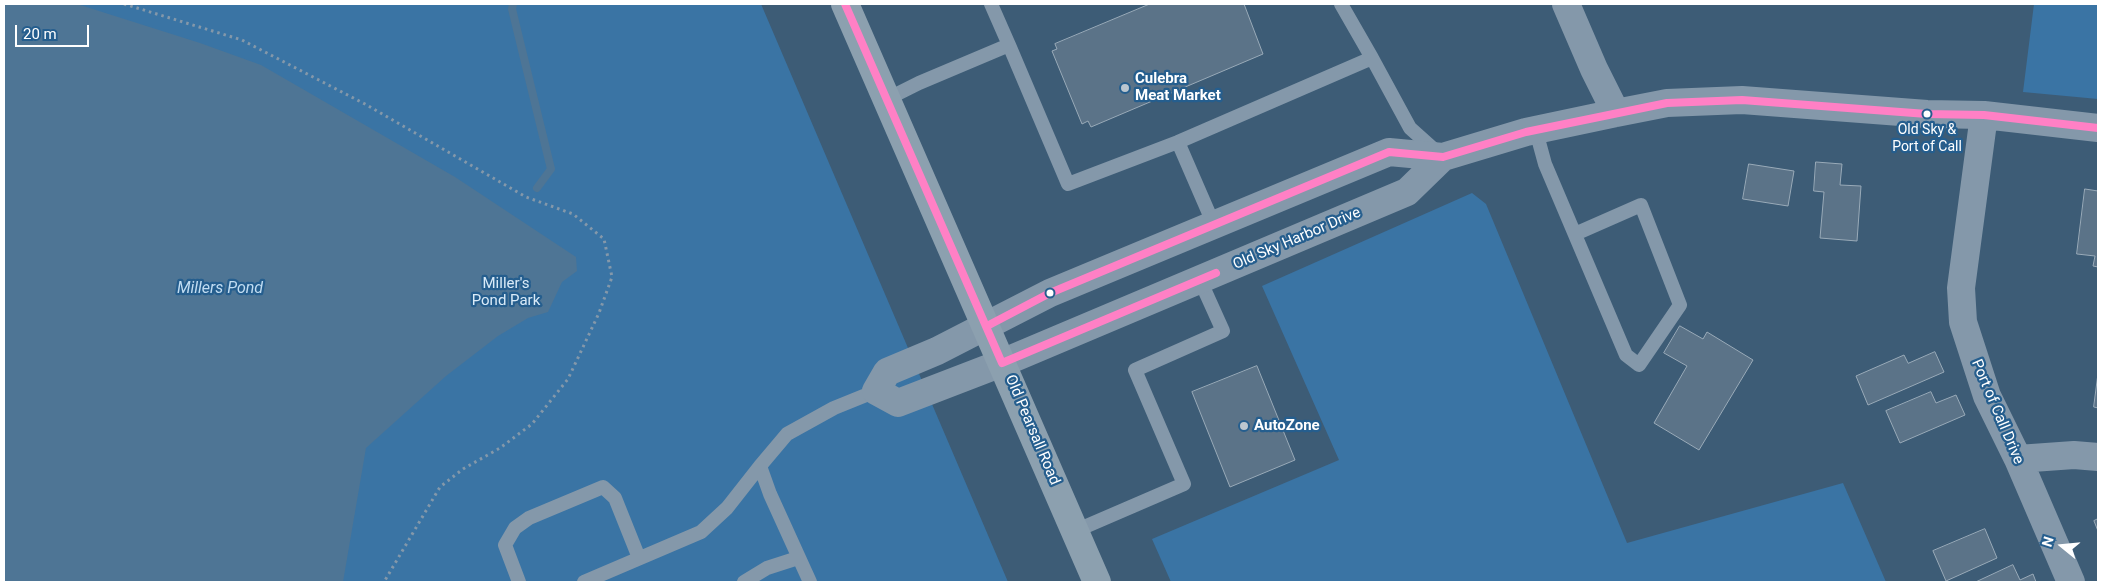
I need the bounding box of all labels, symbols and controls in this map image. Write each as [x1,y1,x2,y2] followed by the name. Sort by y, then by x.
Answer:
[18,15,91,47] scale bar
[23,25,57,43] text: 20 m
[1135,70,1221,105] place label: Culebra Meat Market
[1119,82,1131,94] marker: Culebra Meat Market
[1922,109,1932,119] marker: Old Sky & Port of Call
[1892,122,1962,154] place label: Old Sky & Port of Call
[1230,204,1364,274] street label: Old Sky Harbor Drive
[472,275,540,310] park label: Miller's Pond Park
[177,279,263,299] water label: Millers Pond
[1045,288,1055,298] unlabelled marker
[1967,357,2027,467] street label: Port of Call Drive
[1001,372,1063,488] street label: Old Pearsall Road
[1254,417,1320,435] place label: AutoZone
[1238,420,1250,432] marker: AutoZone
[2037,521,2087,571] north arrow
[2039,535,2057,549] text: N

